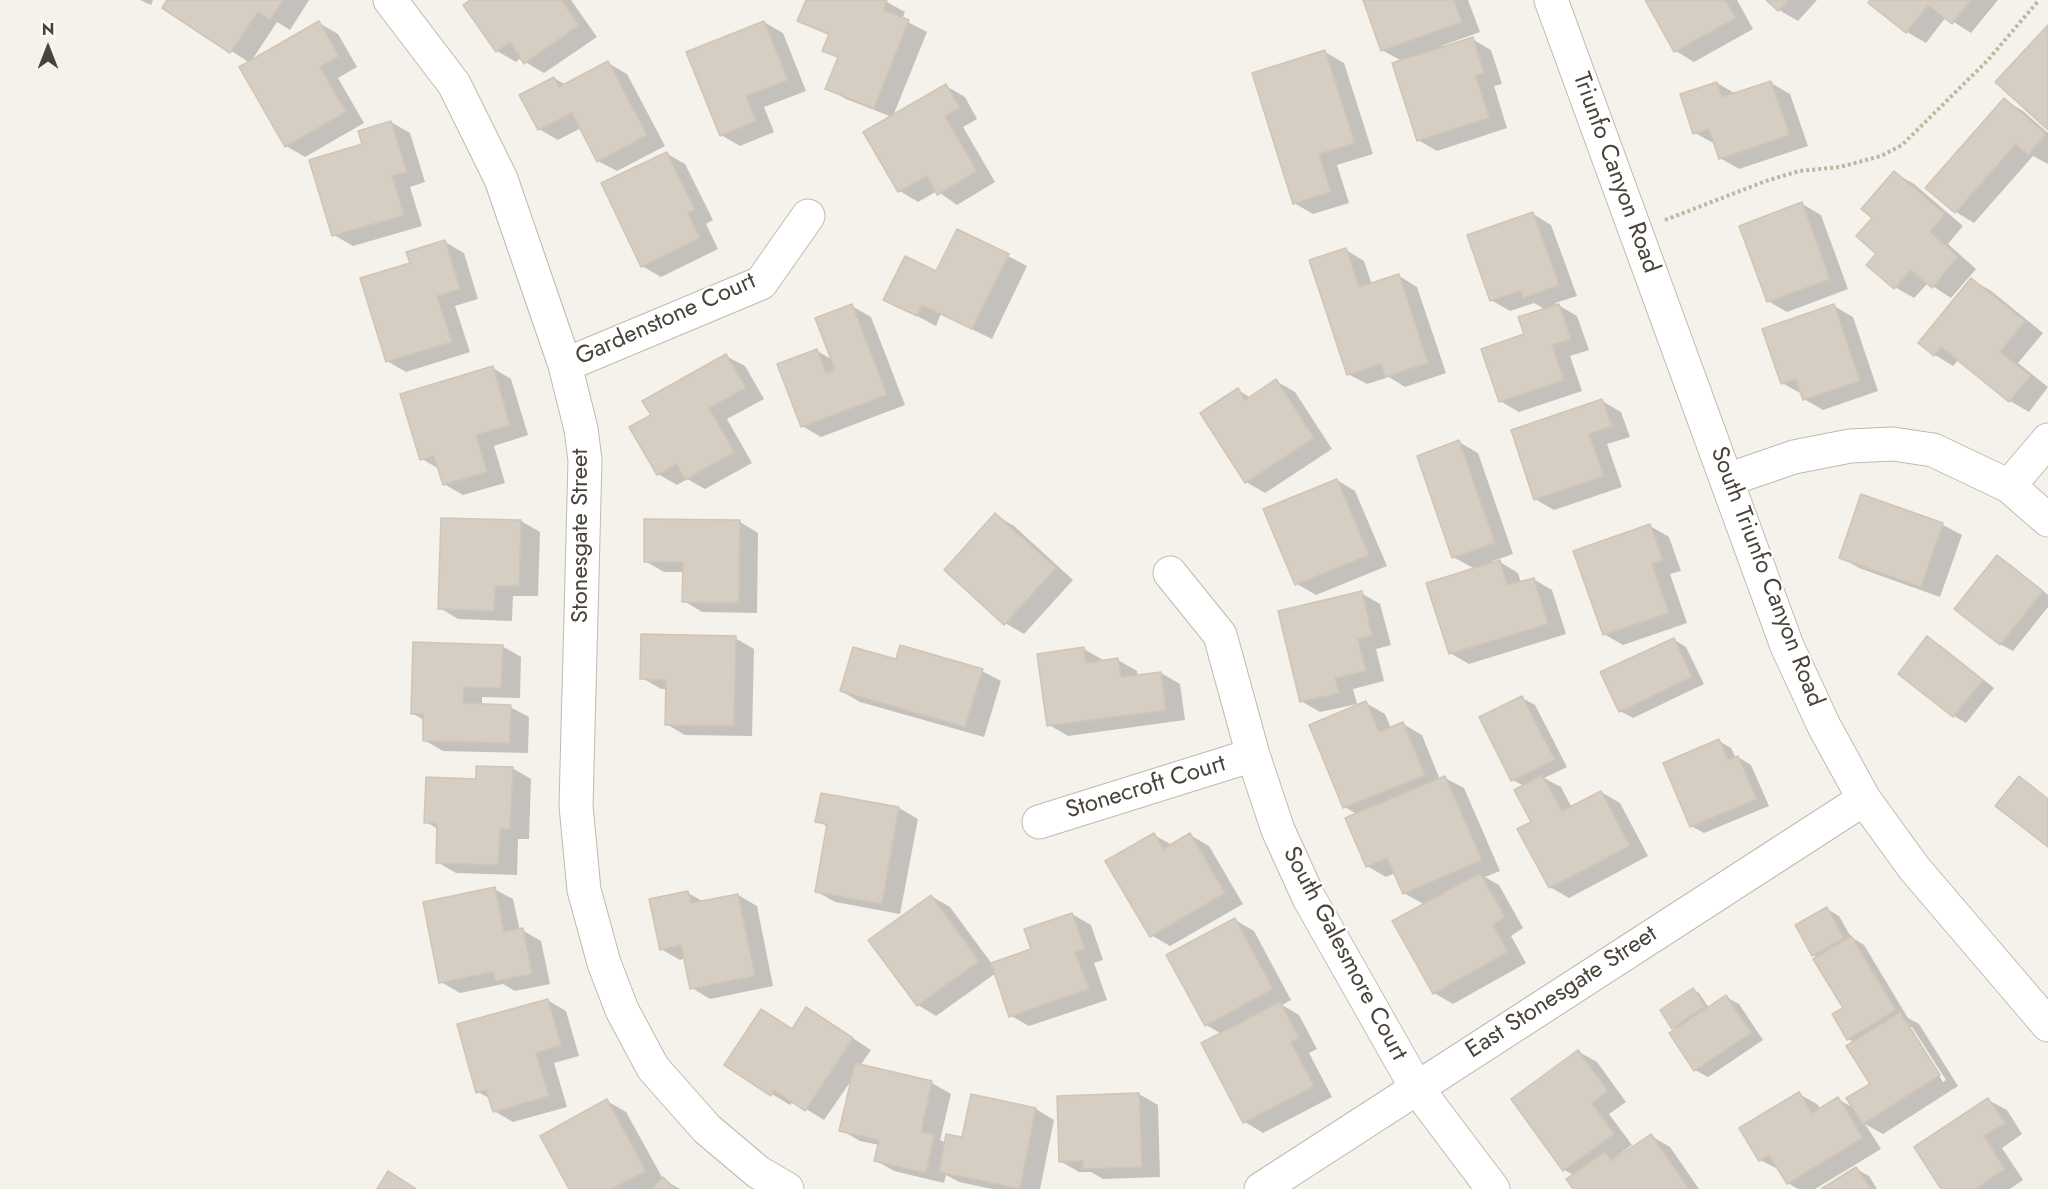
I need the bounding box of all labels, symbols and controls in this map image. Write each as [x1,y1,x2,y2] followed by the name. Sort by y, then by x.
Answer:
[18,18,78,78] north arrow
[42,18,54,41] text: N
[1565,69,1665,277] street label: Triunfo Canyon Road
[572,267,760,373] street label: Gardenstone Court
[1703,443,1829,711] street label: South Triunfo Canyon Road
[567,449,595,623] street label: Stonesgate Street
[1063,750,1229,826] street label: Stonecroft Court
[1276,842,1412,1066] street label: South Galesmore Court
[1461,921,1663,1065] street label: East Stonesgate Street

